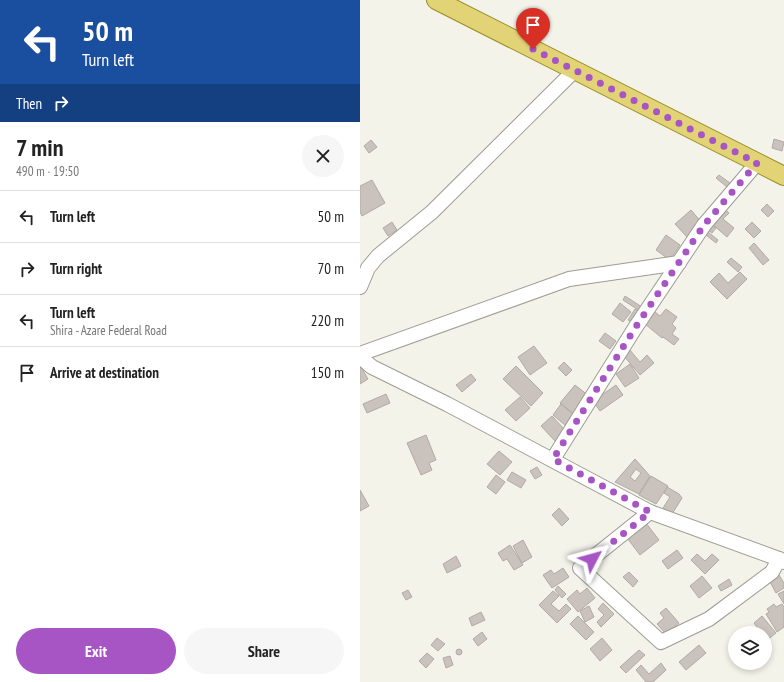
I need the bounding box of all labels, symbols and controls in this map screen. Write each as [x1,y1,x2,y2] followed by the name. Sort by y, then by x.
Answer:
[516,8,550,49] pin
[82,12,133,49] text: 50 m
[522,14,544,36] icon: arrive
[16,16,68,68] icon: left
[82,48,134,71] text: Turn left
[50,92,72,114] icon: right
[16,94,42,113] text: Then
[16,132,63,163] text: 7 min
[302,135,344,177] button: close
[16,163,79,180] text: 490 m · 19:50
[16,206,38,228] icon: left
[50,207,95,226] text: Turn left
[318,207,344,226] text: 50 m
[16,258,38,280] icon: right
[50,259,102,278] text: Turn right
[318,259,344,278] text: 70 m
[50,303,95,322] text: Turn left
[16,310,38,332] icon: left
[311,311,344,330] text: 220 m
[50,322,167,339] text: Shira - Azare Federal Road
[16,362,38,384] icon: arrive
[50,363,159,382] text: Arrive at destination
[311,363,344,382] text: 150 m
[571,538,613,580] position arrow
[728,626,772,670] map controls
[728,626,772,670] button: layers
[16,628,176,674] button: Exit
[184,628,344,674] button: Share

